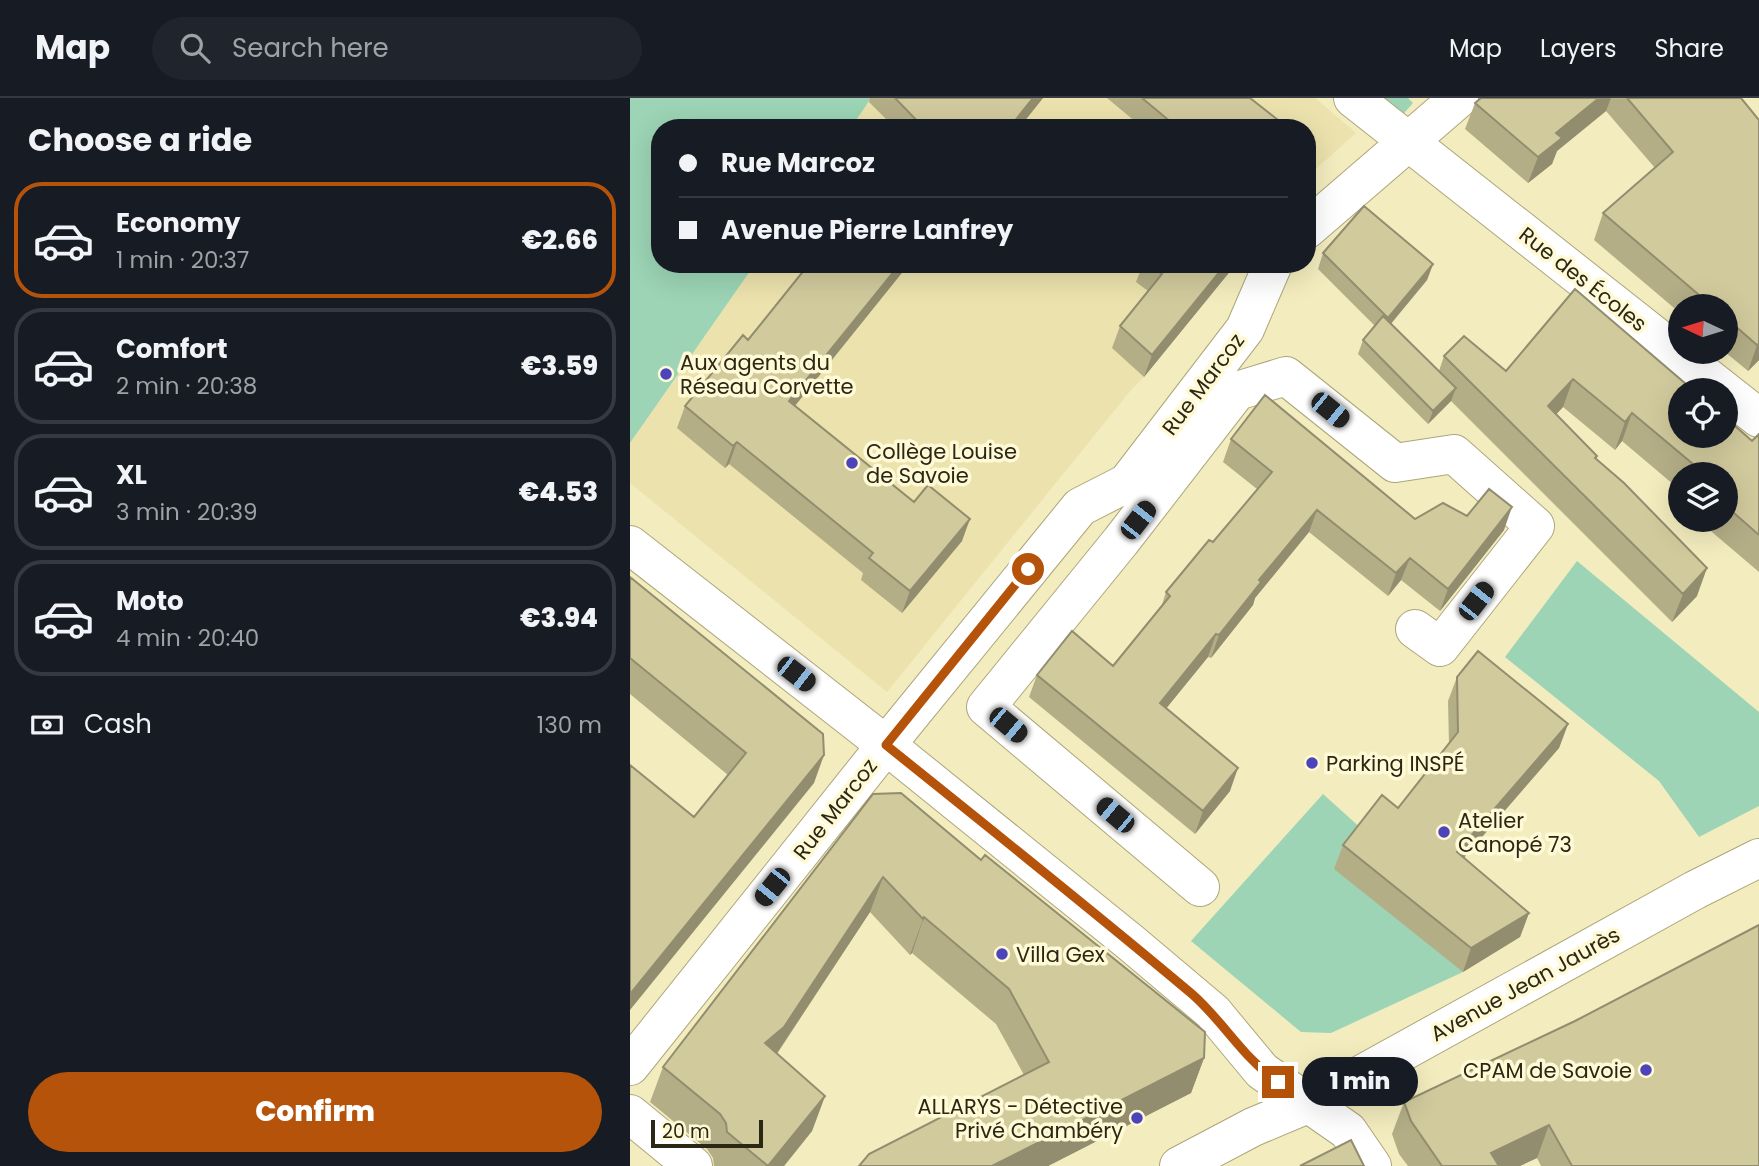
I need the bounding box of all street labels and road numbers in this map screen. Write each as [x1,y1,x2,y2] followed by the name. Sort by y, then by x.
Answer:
[1513,220,1653,338] street label: Rue des Écoles
[1155,327,1251,441] street label: Rue Marcoz
[786,753,884,865] street label: Rue Marcoz
[1425,920,1625,1048] street label: Avenue Jean Jaurès

